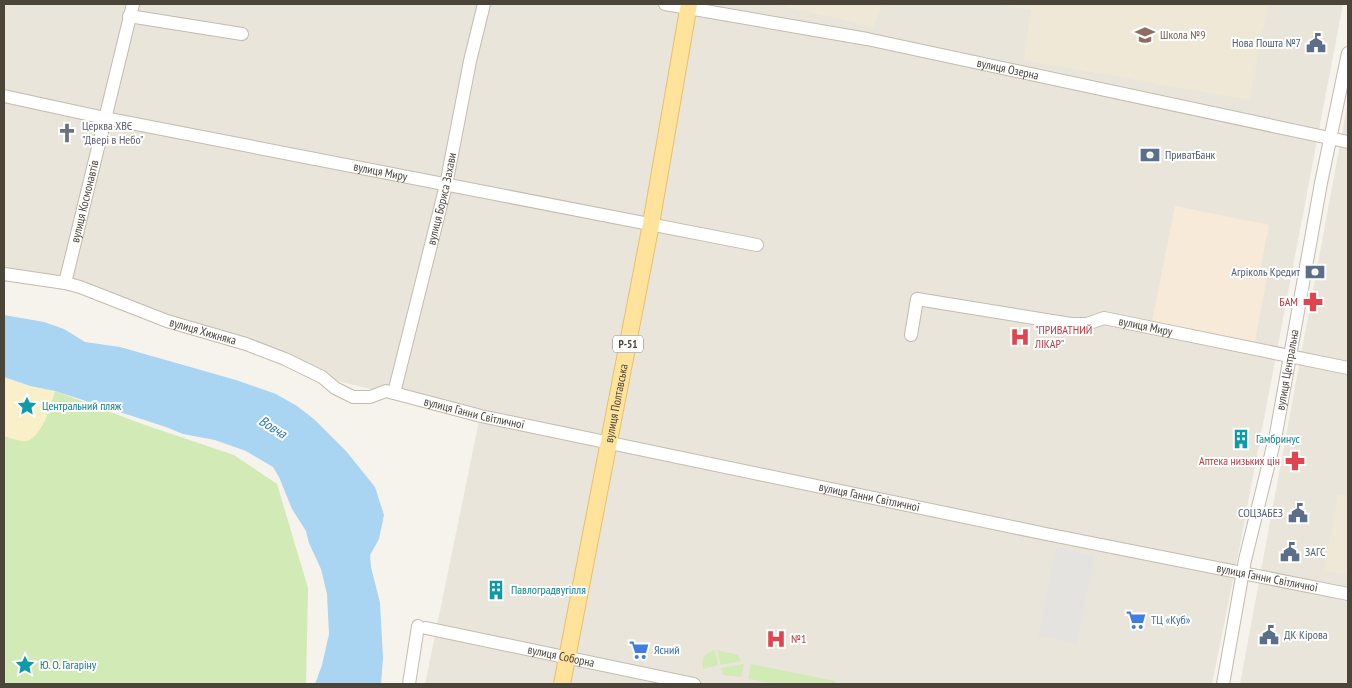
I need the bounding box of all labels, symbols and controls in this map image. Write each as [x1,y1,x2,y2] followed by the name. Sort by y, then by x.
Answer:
[1134,24,1156,46] school or university icon: Школа №9
[1160,27,1206,42] place label: Школа №9
[1305,32,1327,54] public building icon: Нова Пошта №7
[1232,35,1301,50] place label: Нова Пошта №7
[976,55,1040,83] street label: вулиця Озерна
[82,118,144,147] place label: Церква ХВЄ "Двері в Небо"
[56,122,78,144] church icon: Церква ХВЄ "Двері в Небо"
[1139,144,1161,166] bank icon: ПриватБанк
[1165,147,1216,162] place label: ПриватБанк
[423,151,459,247] street label: вулиця Бориса Захави
[67,158,102,244] street label: вулиця Космонавтів
[352,159,409,184] street label: вулиця Миру
[1304,261,1326,283] bank icon: Агріколь Кредит
[1231,264,1300,279] place label: Агріколь Кредит
[1302,291,1324,313] pharmacy icon: БАМ
[1279,294,1298,309] place label: БАМ
[1118,313,1174,339] street label: вулиця Миру
[168,314,238,348] street label: вулиця Хижняка
[1034,322,1092,351] place label: "ПРИВАТНИЙ ЛІКАР"
[1009,326,1031,348] hospital icon: "ПРИВАТНИЙ ЛІКАР"
[1272,328,1302,411] street label: вулиця Центральна
[613,336,643,352] road number: Р-51
[601,362,631,444] street label: вулиця Полтавська
[422,393,526,432] street label: вулиця Ганни Світличної
[16,395,38,417] place icon: Центральний пляж
[42,398,122,413] place label: Центральний пляж
[256,412,291,443] water label: Вовча
[1230,428,1252,450] building icon: Гамбринус
[1256,431,1301,446] place label: Гамбринус
[1284,450,1306,472] pharmacy icon: Аптека низьких цін
[1199,453,1280,468] place label: Аптека низьких цін
[818,479,922,515] street label: вулиця Ганни Світличної
[1287,502,1309,524] public building icon: СОЦЗАБЕЗ
[1238,505,1283,520] place label: СОЦЗАБЕЗ
[1279,541,1301,563] public building icon: ЗАГС
[1305,544,1326,559] place label: ЗАГС
[1215,560,1319,595] street label: вулиця Ганни Світличної
[485,579,507,601] building icon: Павлоградвугілля
[511,582,586,597] place label: Павлоградвугілля
[1125,609,1147,631] supermarket icon: ТЦ «Куб»
[1151,612,1191,627] place label: ТЦ «Куб»
[1258,624,1280,646] public building icon: ДК Кірова
[1284,627,1328,642] place label: ДК Кірова
[765,628,787,650] hospital icon: №1
[791,631,806,646] place label: №1
[628,639,650,661] supermarket icon: Ясний
[526,641,596,670] street label: вулиця Соборна
[654,642,680,657] place label: Ясний
[14,654,36,676] place icon: Ю. О. Гагаріну
[40,657,97,672] place label: Ю. О. Гагаріну

